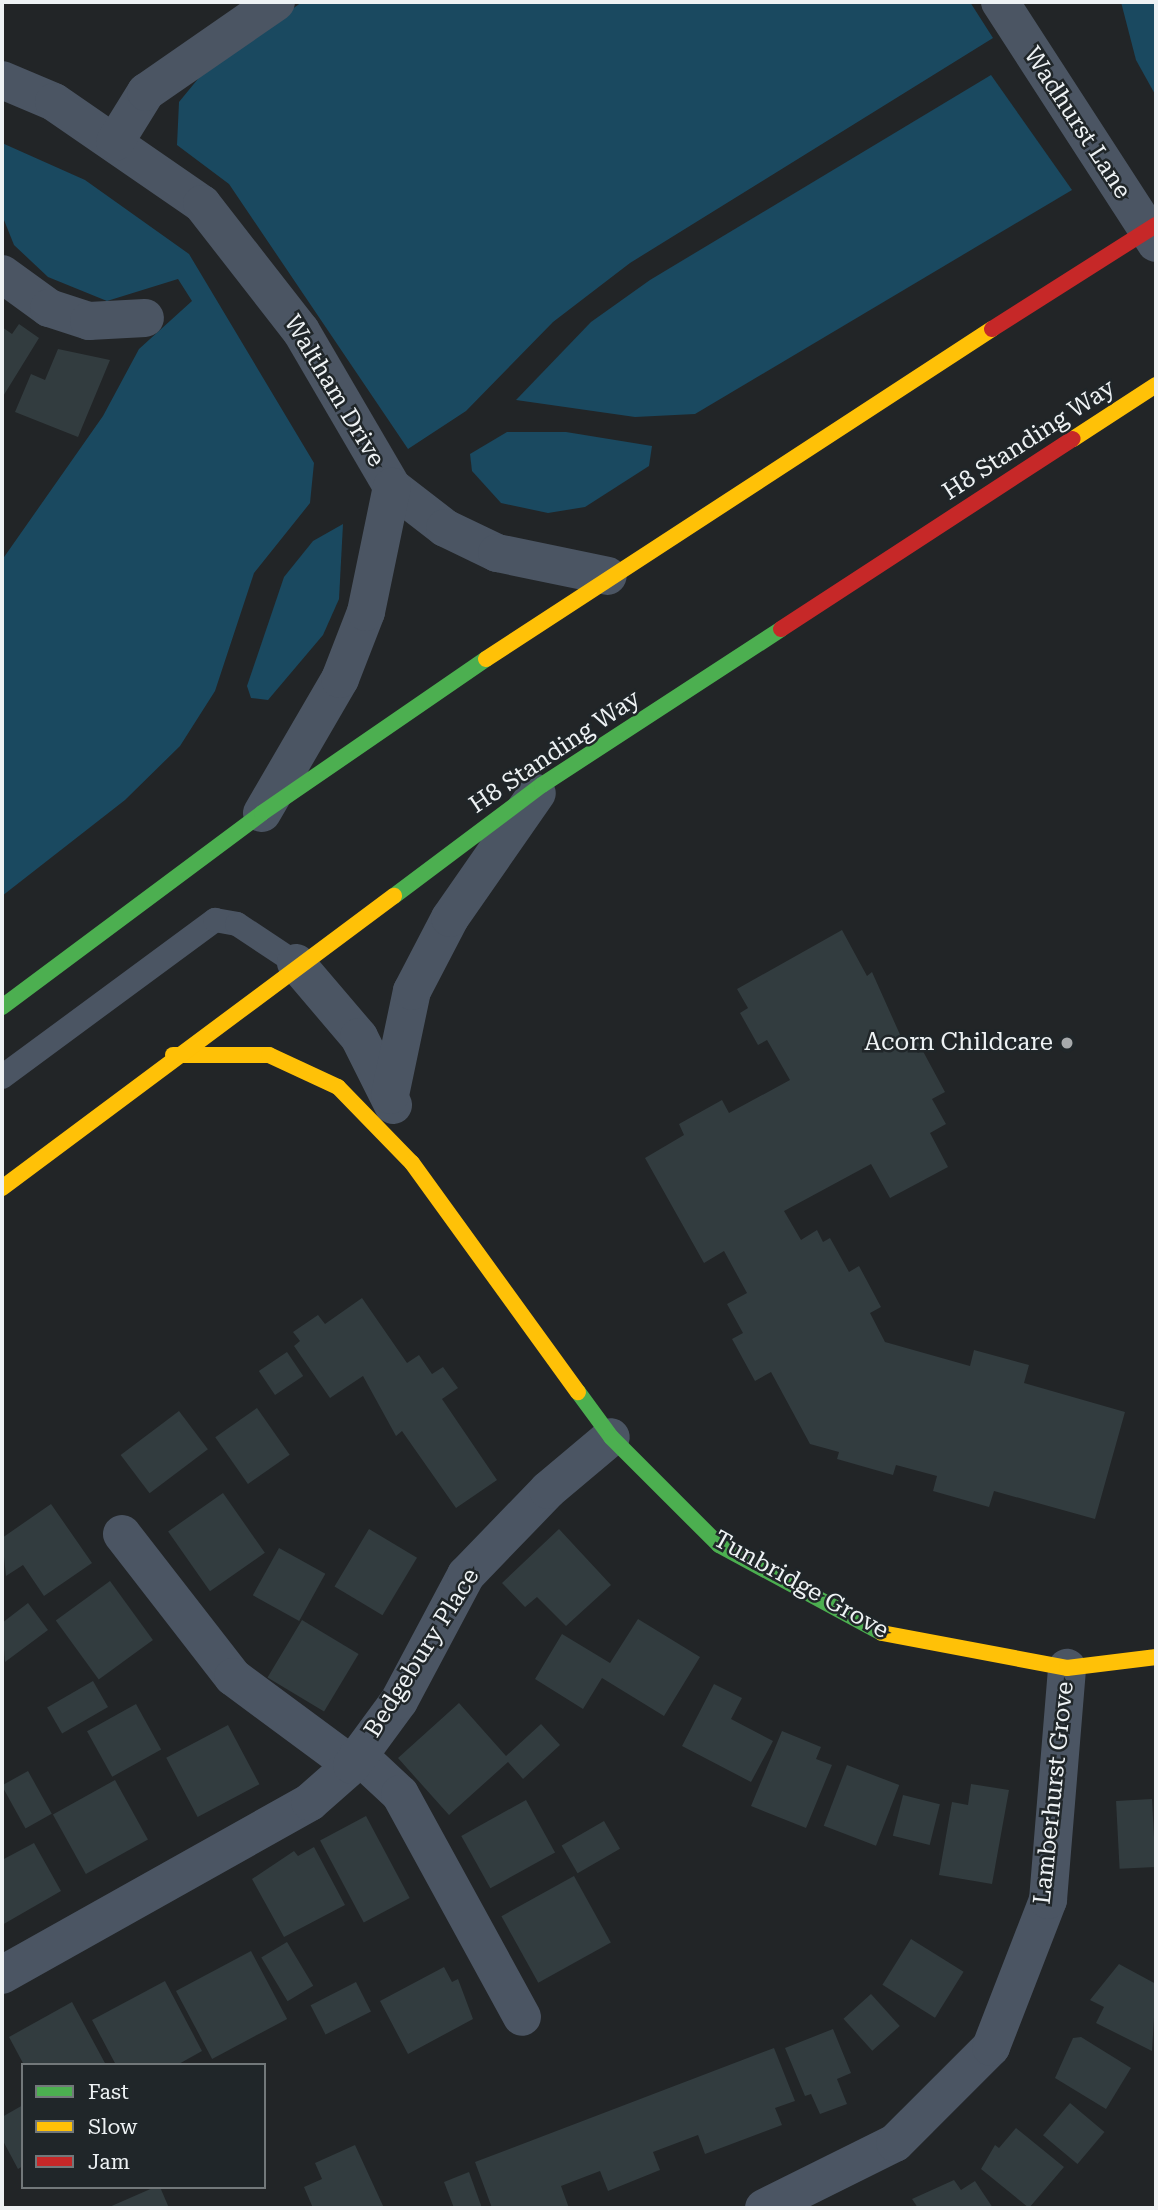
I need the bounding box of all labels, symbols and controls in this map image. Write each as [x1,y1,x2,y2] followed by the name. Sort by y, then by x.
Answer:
[1017,42,1137,204] street label: Wadhurst Lane
[277,310,391,472] street label: Waltham Drive
[937,374,1121,506] street label: H8 Standing Way
[464,684,646,820] street label: H8 Standing Way
[864,1029,1053,1057] place label: Acorn Childcare
[1059,1035,1075,1051] marker: Acorn Childcare
[708,1525,894,1645] street label: Tunbridge Grove
[358,1563,486,1743] street label: Bedgebury Place
[1028,1680,1080,1906] street label: Lamberhurst Grove
[21,2063,266,2189] legend
[88,2080,129,2104] text: Fast
[88,2115,137,2139] text: Slow
[88,2150,130,2174] text: Jam

